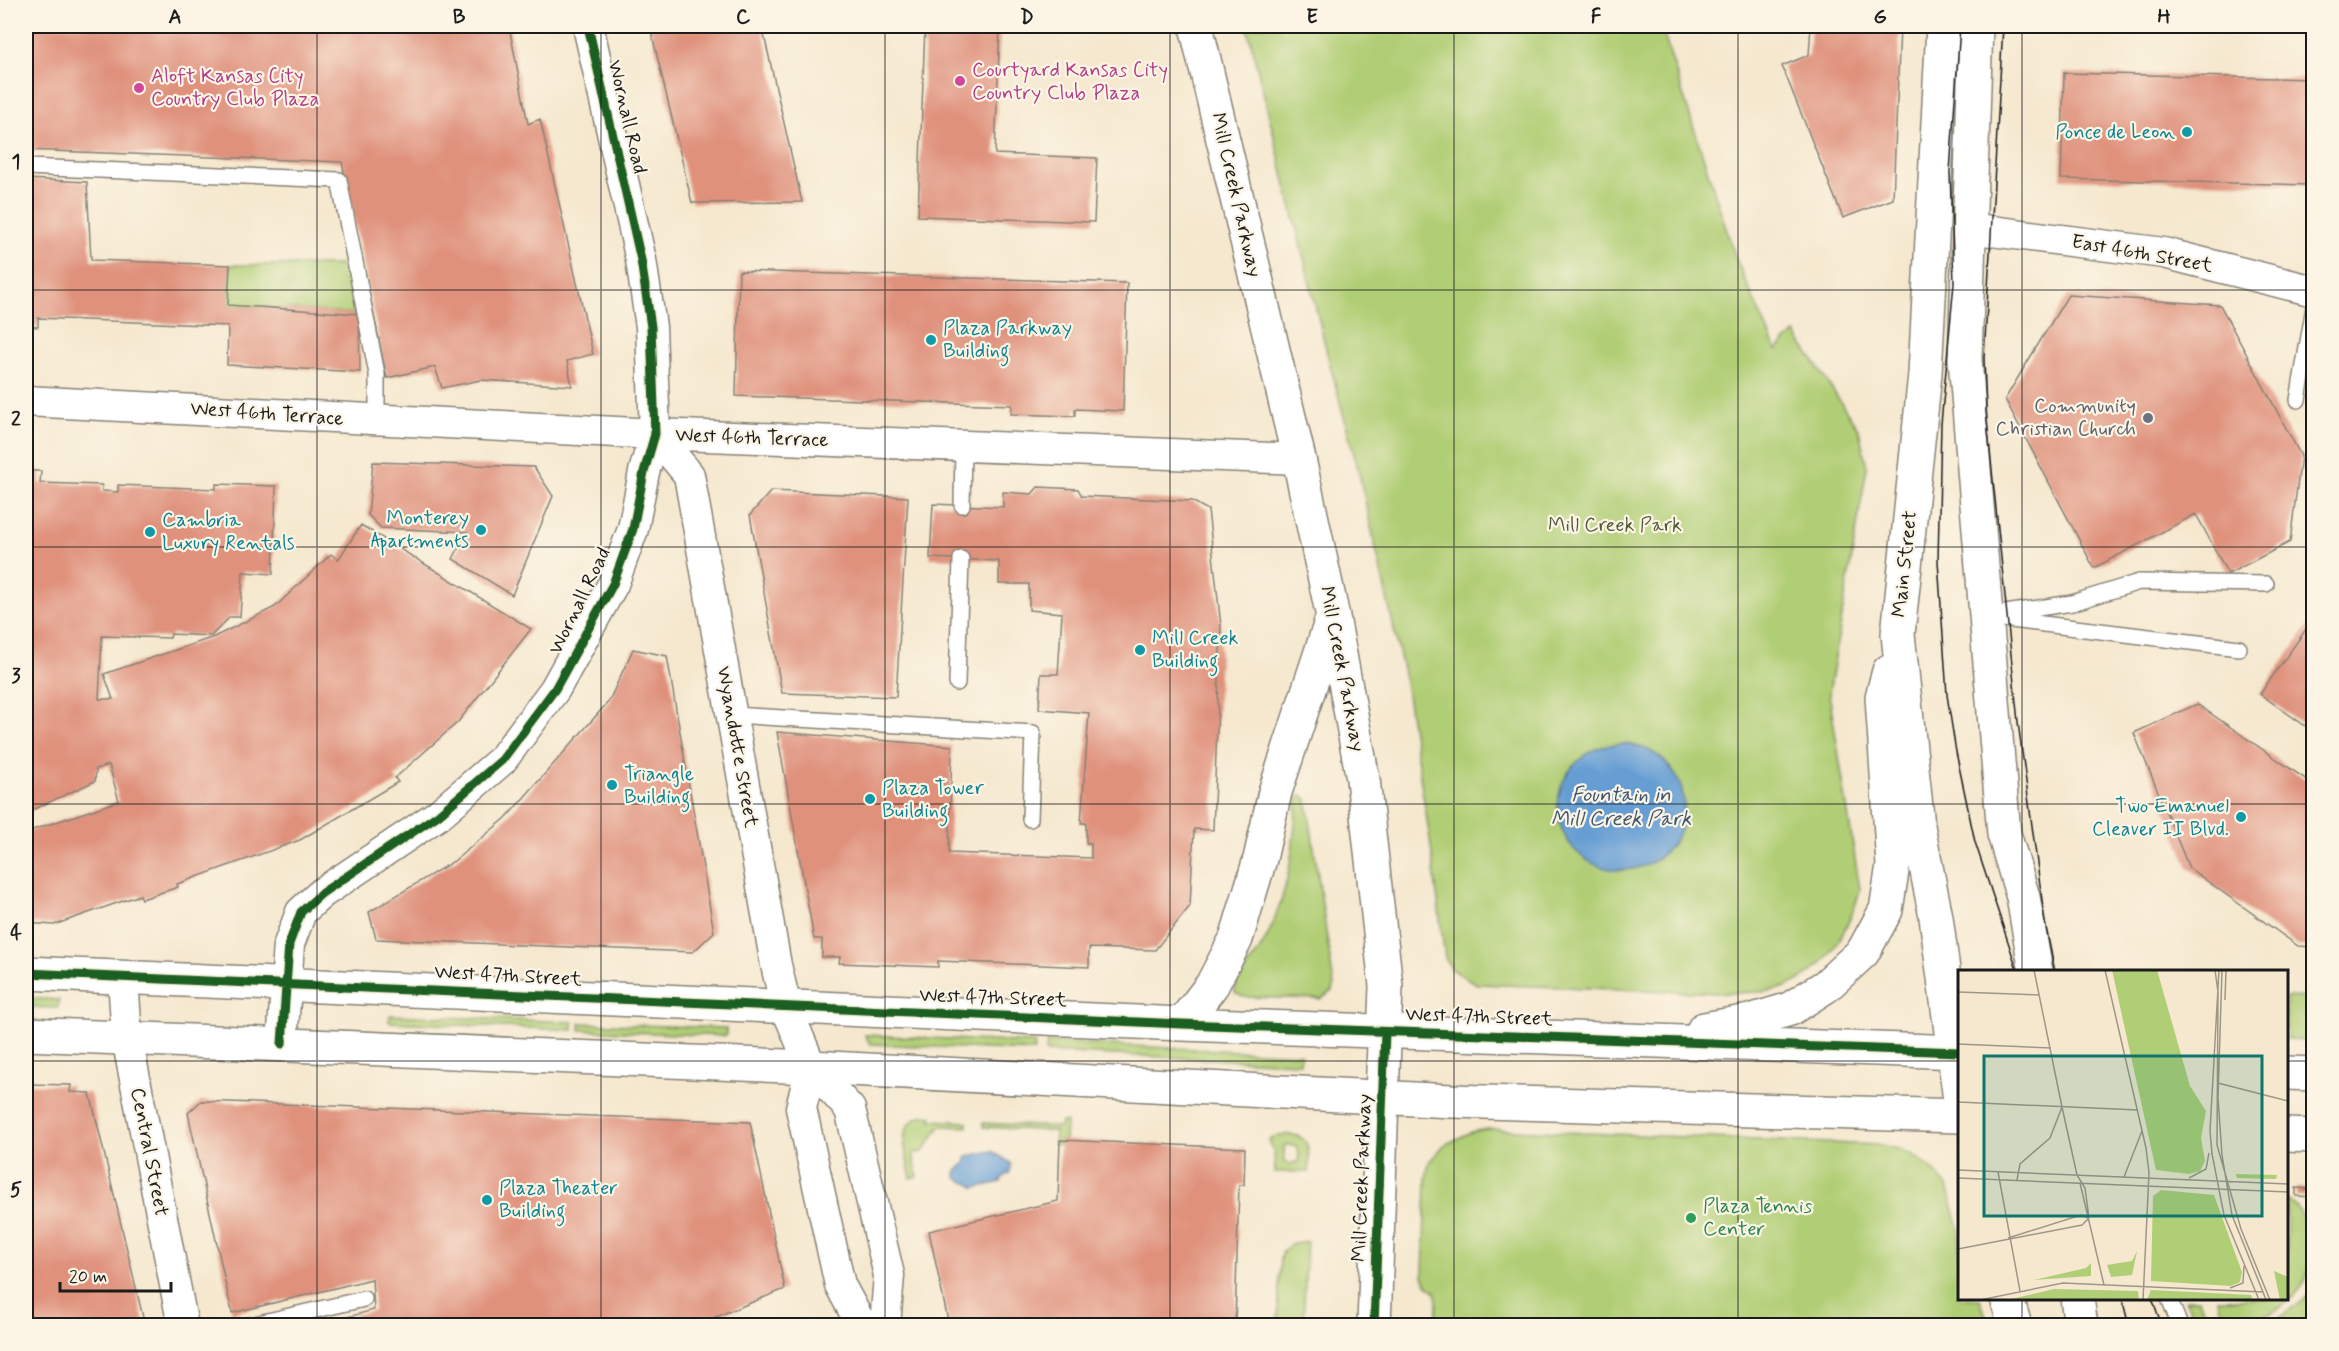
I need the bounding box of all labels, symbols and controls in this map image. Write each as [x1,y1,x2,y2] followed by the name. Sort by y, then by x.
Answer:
[168,4,182,31] text: A
[453,4,466,31] text: B
[736,4,751,31] text: C
[1020,4,1034,31] text: D
[1306,4,1318,31] text: E
[1591,4,1602,31] text: F
[1873,4,1887,31] text: G
[2157,4,2171,31] text: H
[972,57,1168,107] place label: Courtyard Kansas City Country Club Plaza
[601,58,653,176] street label: Wornall Road
[151,63,319,113] place label: Aloft Kansas City Country Club Plaza
[953,74,967,88] marker: Courtyard Kansas City Country Club Plaza
[132,81,146,95] marker: Aloft Kansas City Country Club Plaza
[1204,110,1268,280] street label: Mill Creek Parkway
[2055,119,2175,146] place label: Ponce de Leon
[2180,125,2194,139] marker: Ponce de Leon
[12,149,20,176] text: 1
[2069,228,2215,280] street label: East 46th Street
[943,315,1072,367] place label: Plaza Parkway Building
[924,333,938,347] marker: Plaza Parkway Building
[1995,393,2136,443] place label: Community Christian Church
[189,395,345,433] street label: West 46th Terrace
[11,406,21,433] text: 2
[2141,411,2155,425] marker: Community Christian Church
[675,422,829,454] street label: West 46th Terrace
[371,505,469,556] place label: Monterey Apartments
[162,507,295,557] place label: Cambria Luxury Rentals
[1886,509,1924,619] street label: Main Street
[1548,512,1682,539] park label: Mill Creek Park
[474,523,488,537] marker: Monterey Apartments
[143,525,157,539] marker: Cambria Luxury Rentals
[542,543,618,659] street label: Wornall Road
[1313,584,1371,754] street label: Mill Creek Parkway
[1152,625,1238,677] place label: Mill Creek Building
[1133,643,1147,657] marker: Mill Creek Building
[11,663,21,690] text: 3
[710,664,765,830] street label: Wyandotte Street
[624,761,694,813] place label: Triangle Building
[882,775,984,827] place label: Plaza Tower Building
[605,778,619,792] marker: Triangle Building
[1551,781,1691,833] water label: Fountain in Mill Creek Park
[863,792,877,806] marker: Plaza Tower Building
[2092,793,2229,843] place label: Two Emanuel Cleaver II Blvd.
[2234,810,2248,824] marker: Two Emanuel Cleaver II Blvd.
[10,920,22,947] text: 4
[434,959,583,993] street label: West 47th Street
[1958,970,2288,1300] inset map
[919,982,1067,1014] street label: West 47th Street
[1405,1001,1553,1033] street label: West 47th Street
[123,1085,175,1219] street label: Central Street
[1346,1093,1378,1263] street label: Mill Creek Parkway
[499,1175,618,1227] place label: Plaza Theater Building
[10,1177,22,1204] text: 5
[480,1193,494,1207] marker: Plaza Theater Building
[1703,1193,1813,1243] place label: Plaza Tennis Center
[1684,1211,1698,1225] marker: Plaza Tennis Center
[60,1255,171,1293] scale bar
[69,1265,107,1289] text: 20 m

